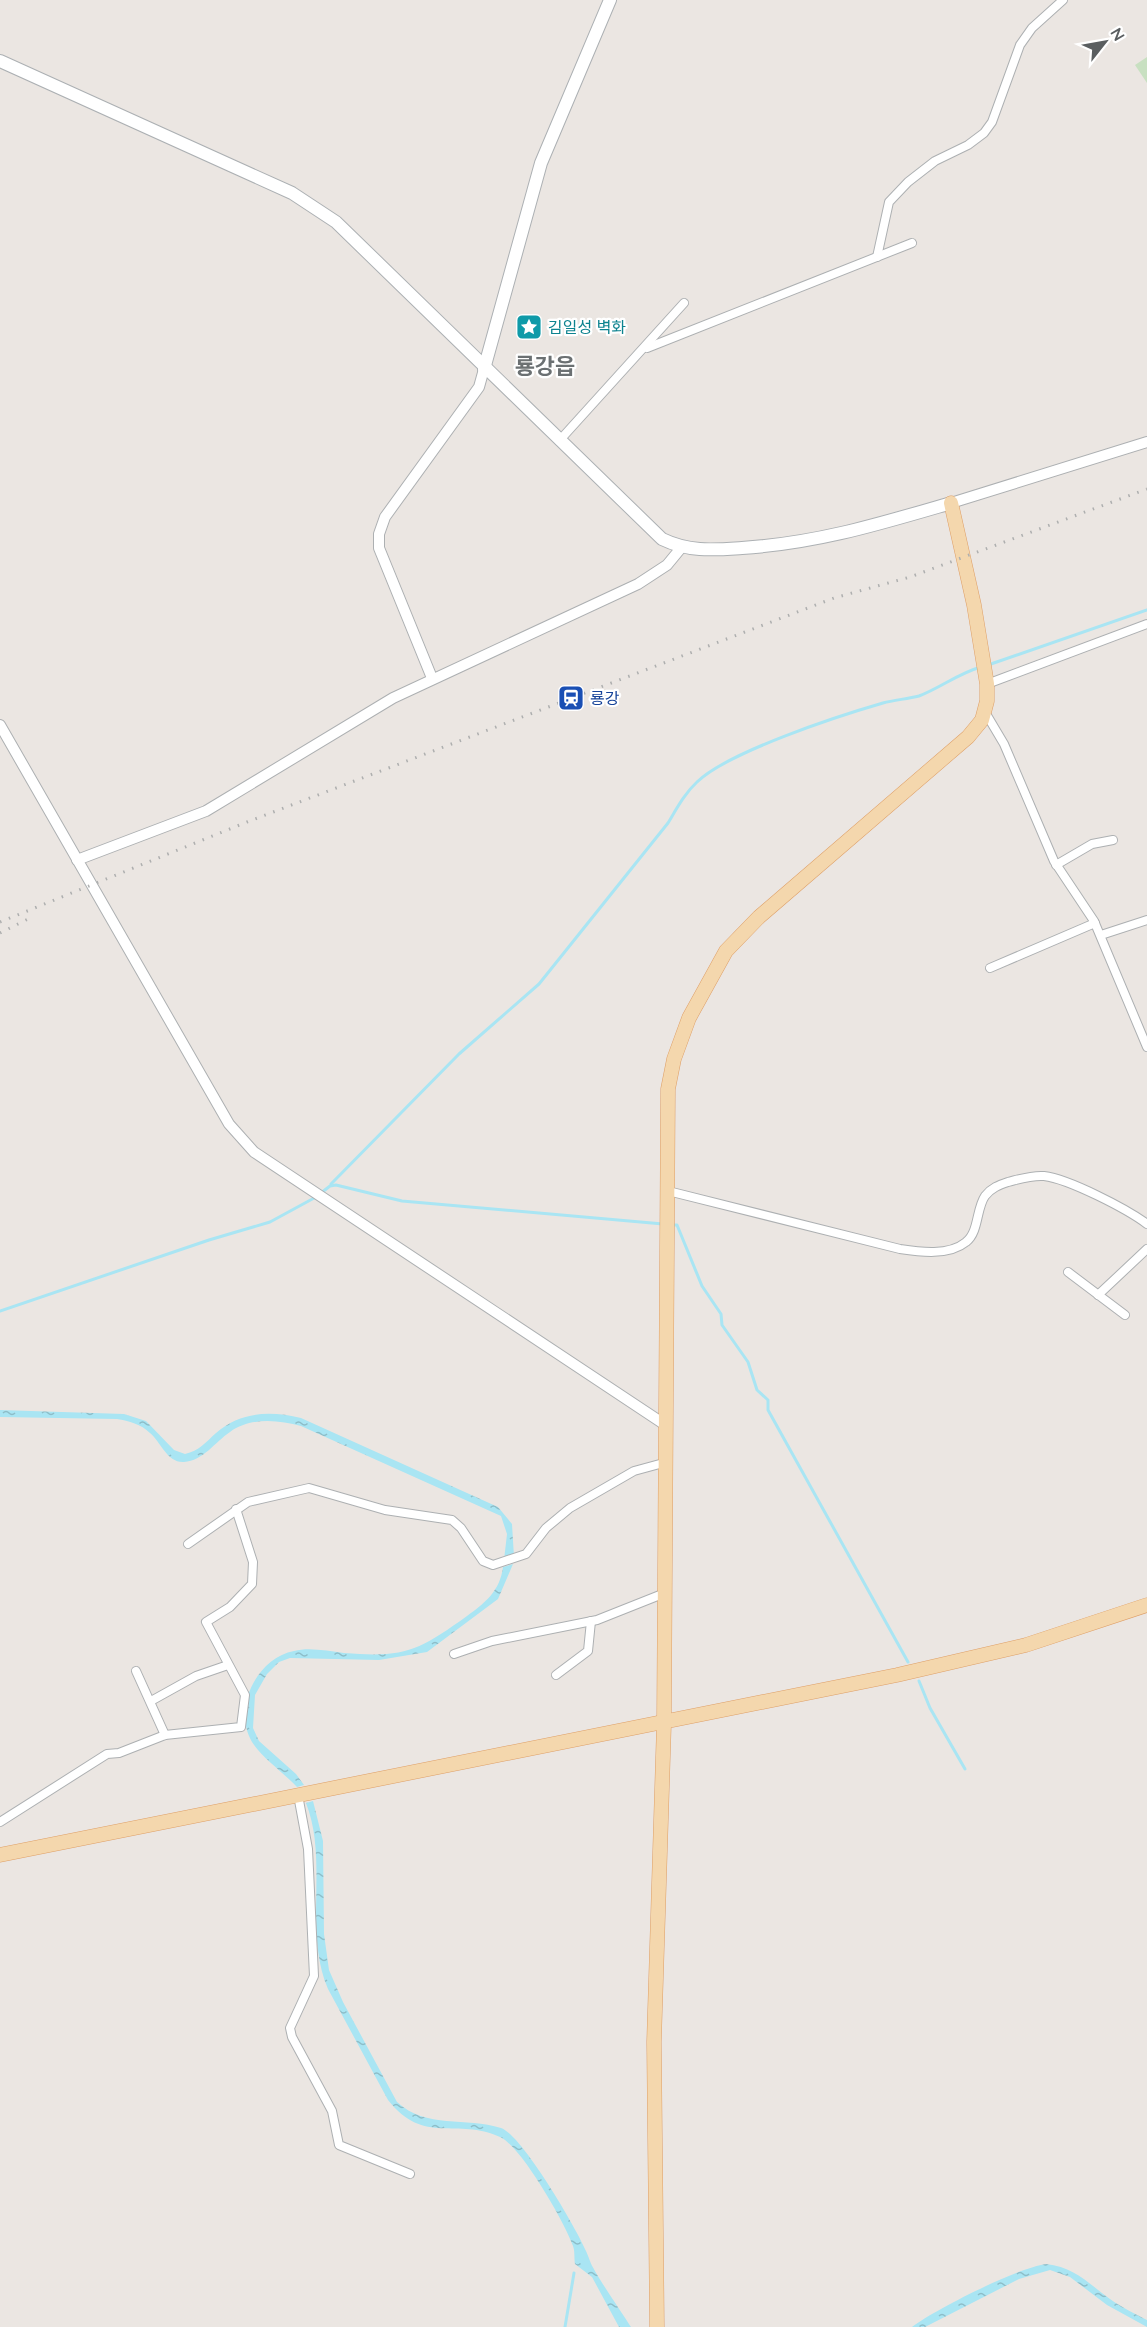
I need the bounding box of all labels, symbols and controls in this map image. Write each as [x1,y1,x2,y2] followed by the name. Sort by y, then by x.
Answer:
[1075,12,1135,72] north arrow
[1106,24,1129,44] text: N
[514,312,544,342] place icon: 김일성 벽화
[548,317,626,337] place label: 김일성 벽화
[515,352,575,380] district label: 룡강읍
[556,683,586,713] station icon: 룡강
[590,688,620,708] place label: 룡강

